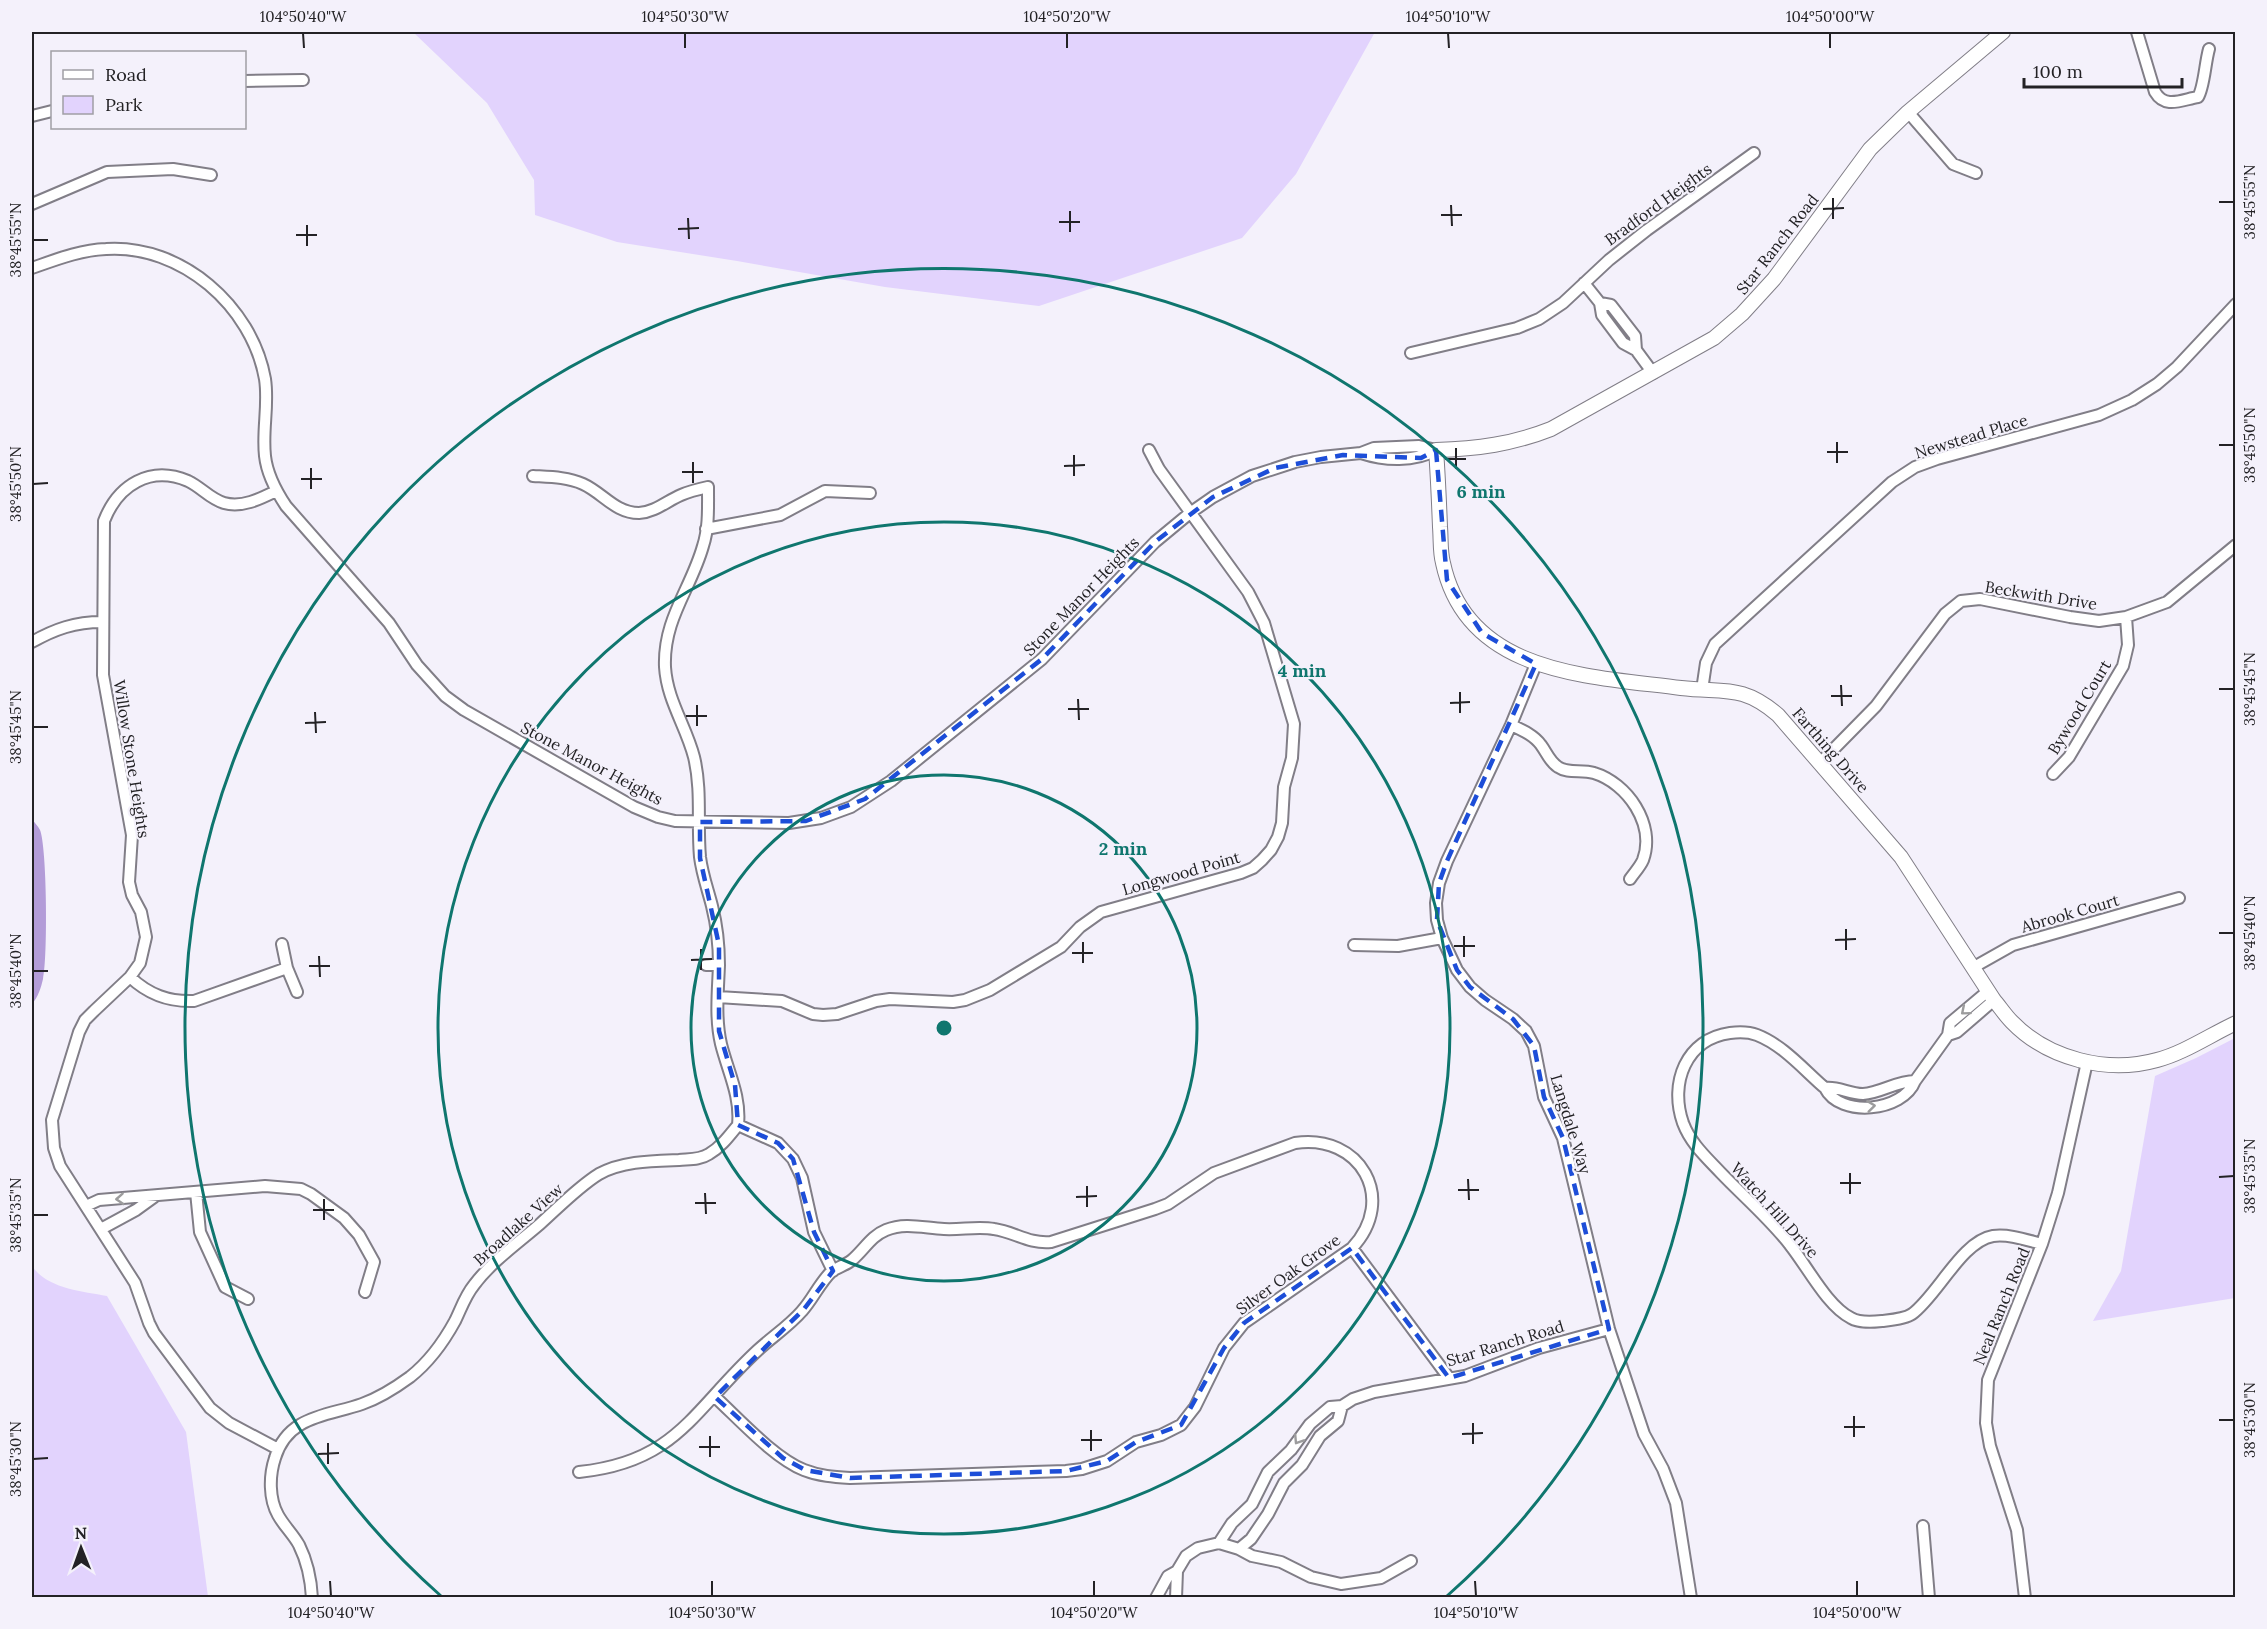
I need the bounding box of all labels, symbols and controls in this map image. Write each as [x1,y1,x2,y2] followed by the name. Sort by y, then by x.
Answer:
[260,7,347,26] text: 104°50'40"W
[641,7,730,26] text: 104°50'30"W
[1024,7,1112,26] text: 104°50'20"W
[1406,7,1491,26] text: 104°50'10"W
[1786,7,1875,26] text: 104°50'00"W
[51,51,246,129] legend
[2024,51,2182,89] scale bar
[2033,60,2083,83] text: 100 m
[105,63,147,86] text: Road
[105,93,143,116] text: Park
[1601,158,1715,250] street label: Bradford Heights
[2240,165,2259,239] text: 38°45'55"N
[1732,189,1823,298] street label: Star Ranch Road
[6,203,25,277] text: 38°45'55"N
[2240,407,2259,483] text: 38°45'50"N
[1912,409,2030,463] street label: Newstead Place
[6,446,25,522] text: 38°45'50"N
[1456,480,1506,503] text: 6 min
[1019,532,1143,660] street label: Stone Manor Heights
[1984,576,2099,614] street label: Beckwith Drive
[2240,652,2259,726] text: 38°45'45"N
[2043,655,2115,758] street label: Bywood Court
[1278,659,1327,682] text: 4 min
[110,679,154,839] street label: Willow Stone Heights
[6,690,25,764] text: 38°45'45"N
[1789,703,1874,797] street label: Farthing Drive
[518,717,666,809] street label: Stone Manor Heights
[1099,837,1148,860] text: 2 min
[1120,846,1243,899] street label: Longwood Point
[2018,889,2122,937] street label: Abrook Court
[2240,895,2259,971] text: 38°45'40"N
[6,933,25,1009] text: 38°45'40"N
[1961,1003,1972,1014] one-way arrow
[934,1018,954,1038] centre of rings
[1546,1072,1596,1177] street label: Langdale Way
[1866,1100,1875,1113] one-way arrow
[2240,1139,2259,1213] text: 38°45'35"N
[1727,1158,1823,1262] street label: Watch Hill Drive
[6,1178,25,1252] text: 38°45'35"N
[469,1178,567,1270] street label: Broadlake View
[116,1192,125,1205] one-way arrow
[1232,1229,1344,1319] street label: Silver Oak Grove
[1968,1244,2034,1368] street label: Neal Ranch Road
[1444,1315,1567,1370] street label: Star Ranch Road
[2240,1382,2259,1458] text: 38°45'30"N
[6,1421,25,1497] text: 38°45'30"N
[1294,1434,1306,1444] one-way arrow
[51,1518,111,1578] north arrow
[74,1523,87,1543] text: N
[288,1603,375,1622] text: 104°50'40"W
[668,1603,757,1622] text: 104°50'30"W
[1051,1603,1139,1622] text: 104°50'20"W
[1434,1603,1519,1622] text: 104°50'10"W
[1813,1603,1902,1622] text: 104°50'00"W

